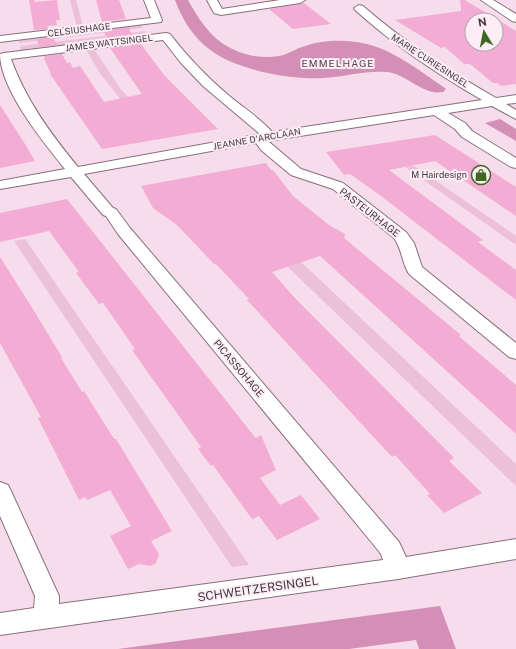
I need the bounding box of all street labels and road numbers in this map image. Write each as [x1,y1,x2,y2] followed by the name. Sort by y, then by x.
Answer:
[47,20,111,39] street label: CELSIUSHAGE
[389,31,471,90] street label: MARIE CURIESINGEL
[65,32,153,53] street label: JAMES WATTSINGEL
[212,125,302,152] street label: JEANNE D'ARCLAAN
[337,185,403,239] street label: PASTEURHAGE
[211,337,267,399] street label: PICASSOHAGE
[197,574,319,604] street label: SCHWEITZERSINGEL

